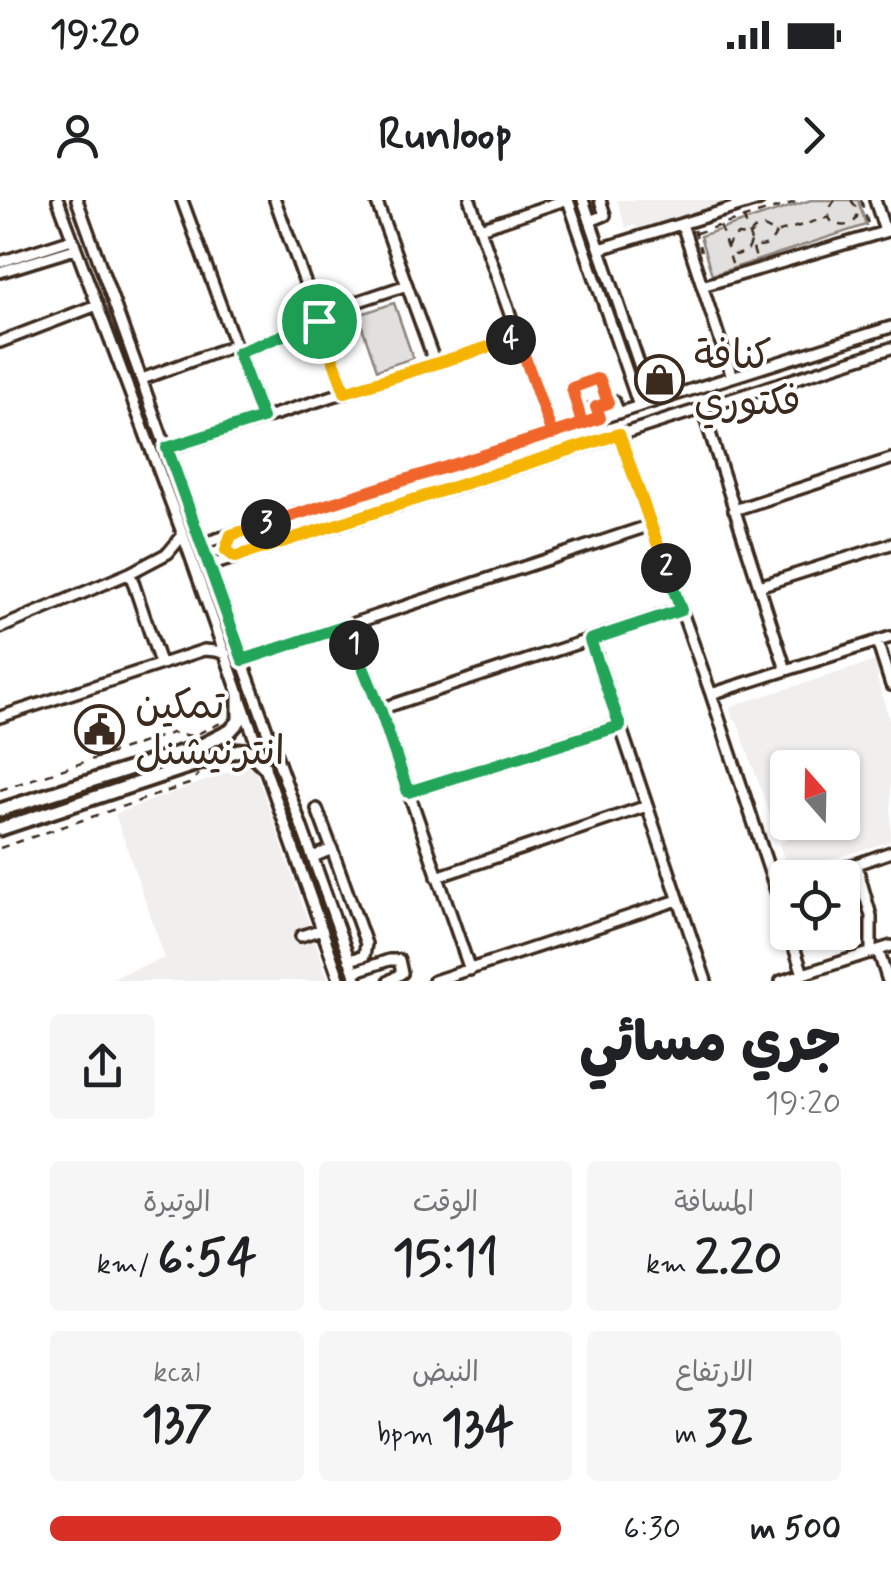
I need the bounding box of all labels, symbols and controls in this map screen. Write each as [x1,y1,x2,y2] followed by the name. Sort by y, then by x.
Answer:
[50,11,140,60] text: 19:20
[378,106,513,165] text: Runloop
[50,108,105,163] icon: person
[786,108,841,163] icon: forward
[277,279,362,364] pin
[292,294,347,349] icon: arrive
[486,315,536,365] pin: 4
[503,321,519,358] text: 4
[694,331,801,429] place label: كنافة فكتوري
[633,354,685,406] shop icon: كنافة فكتوري
[241,499,291,549] pin: 3
[260,505,272,542] text: 3
[641,543,691,593] pin: 2
[659,549,673,586] text: 2
[329,620,379,670] pin: 1
[348,626,360,663] text: 1
[135,681,285,779] place label: تمكين انترنیشنل
[74,704,126,756] public building icon: تمكين انترنیشنل
[770,750,860,840] north arrow
[770,750,860,950] map controls
[770,860,860,950] button: locate
[579,1009,841,1081] text: جري مسائي
[50,1014,155,1119] button: share
[765,1083,841,1125] text: 19:20
[143,1185,211,1222] text: الوتيرة
[413,1185,478,1222] text: الوقت
[674,1185,754,1222] text: المسافة
[158,1226,257,1292] text: 6:54
[392,1226,499,1292] text: 15:11
[694,1226,782,1292] text: 2.20
[97,1247,158,1284] text: /km
[646,1247,694,1284] text: km
[153,1355,200,1392] text: kcal
[412,1355,479,1392] text: النبض
[675,1355,753,1392] text: الارتفاع
[141,1392,213,1458] text: 137
[441,1396,514,1462] text: 134
[705,1396,754,1462] text: 32
[377,1417,441,1454] text: bpm
[675,1417,705,1454] text: m
[623,1508,681,1550] text: 6:30
[750,1508,841,1550] text: 500 m

